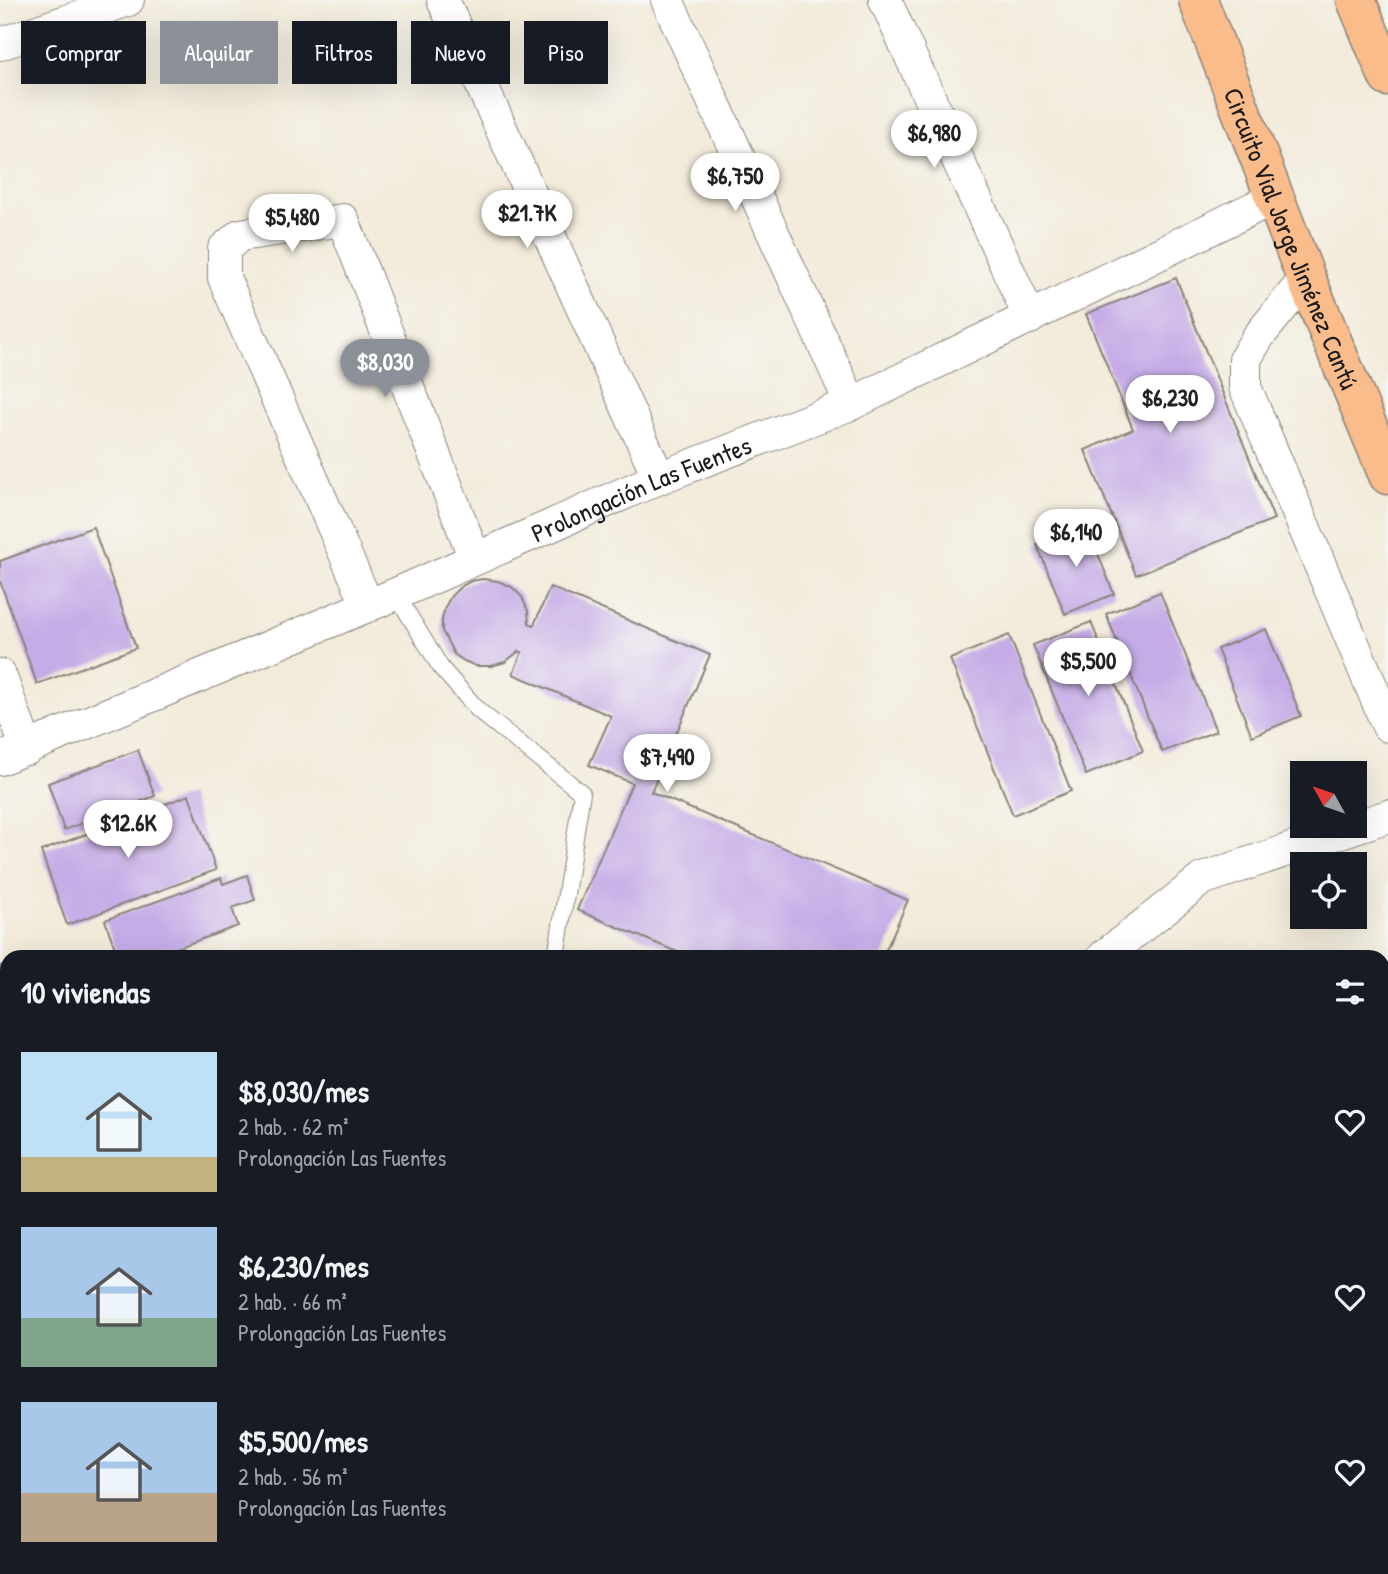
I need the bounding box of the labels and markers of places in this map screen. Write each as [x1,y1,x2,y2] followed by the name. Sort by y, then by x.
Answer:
[877,110,991,170] pin: $6,980
[678,154,792,213] pin: $6,750
[470,190,584,250] pin: $21.7K
[235,194,349,254] pin: $5,480
[328,340,442,399] pin: $8,030
[1113,376,1227,435] pin: $6,230
[1019,510,1133,569] pin: $6,140
[1031,638,1145,698] pin: $5,500
[610,734,724,794] pin: $7,490
[71,800,185,860] pin: $12.6K

